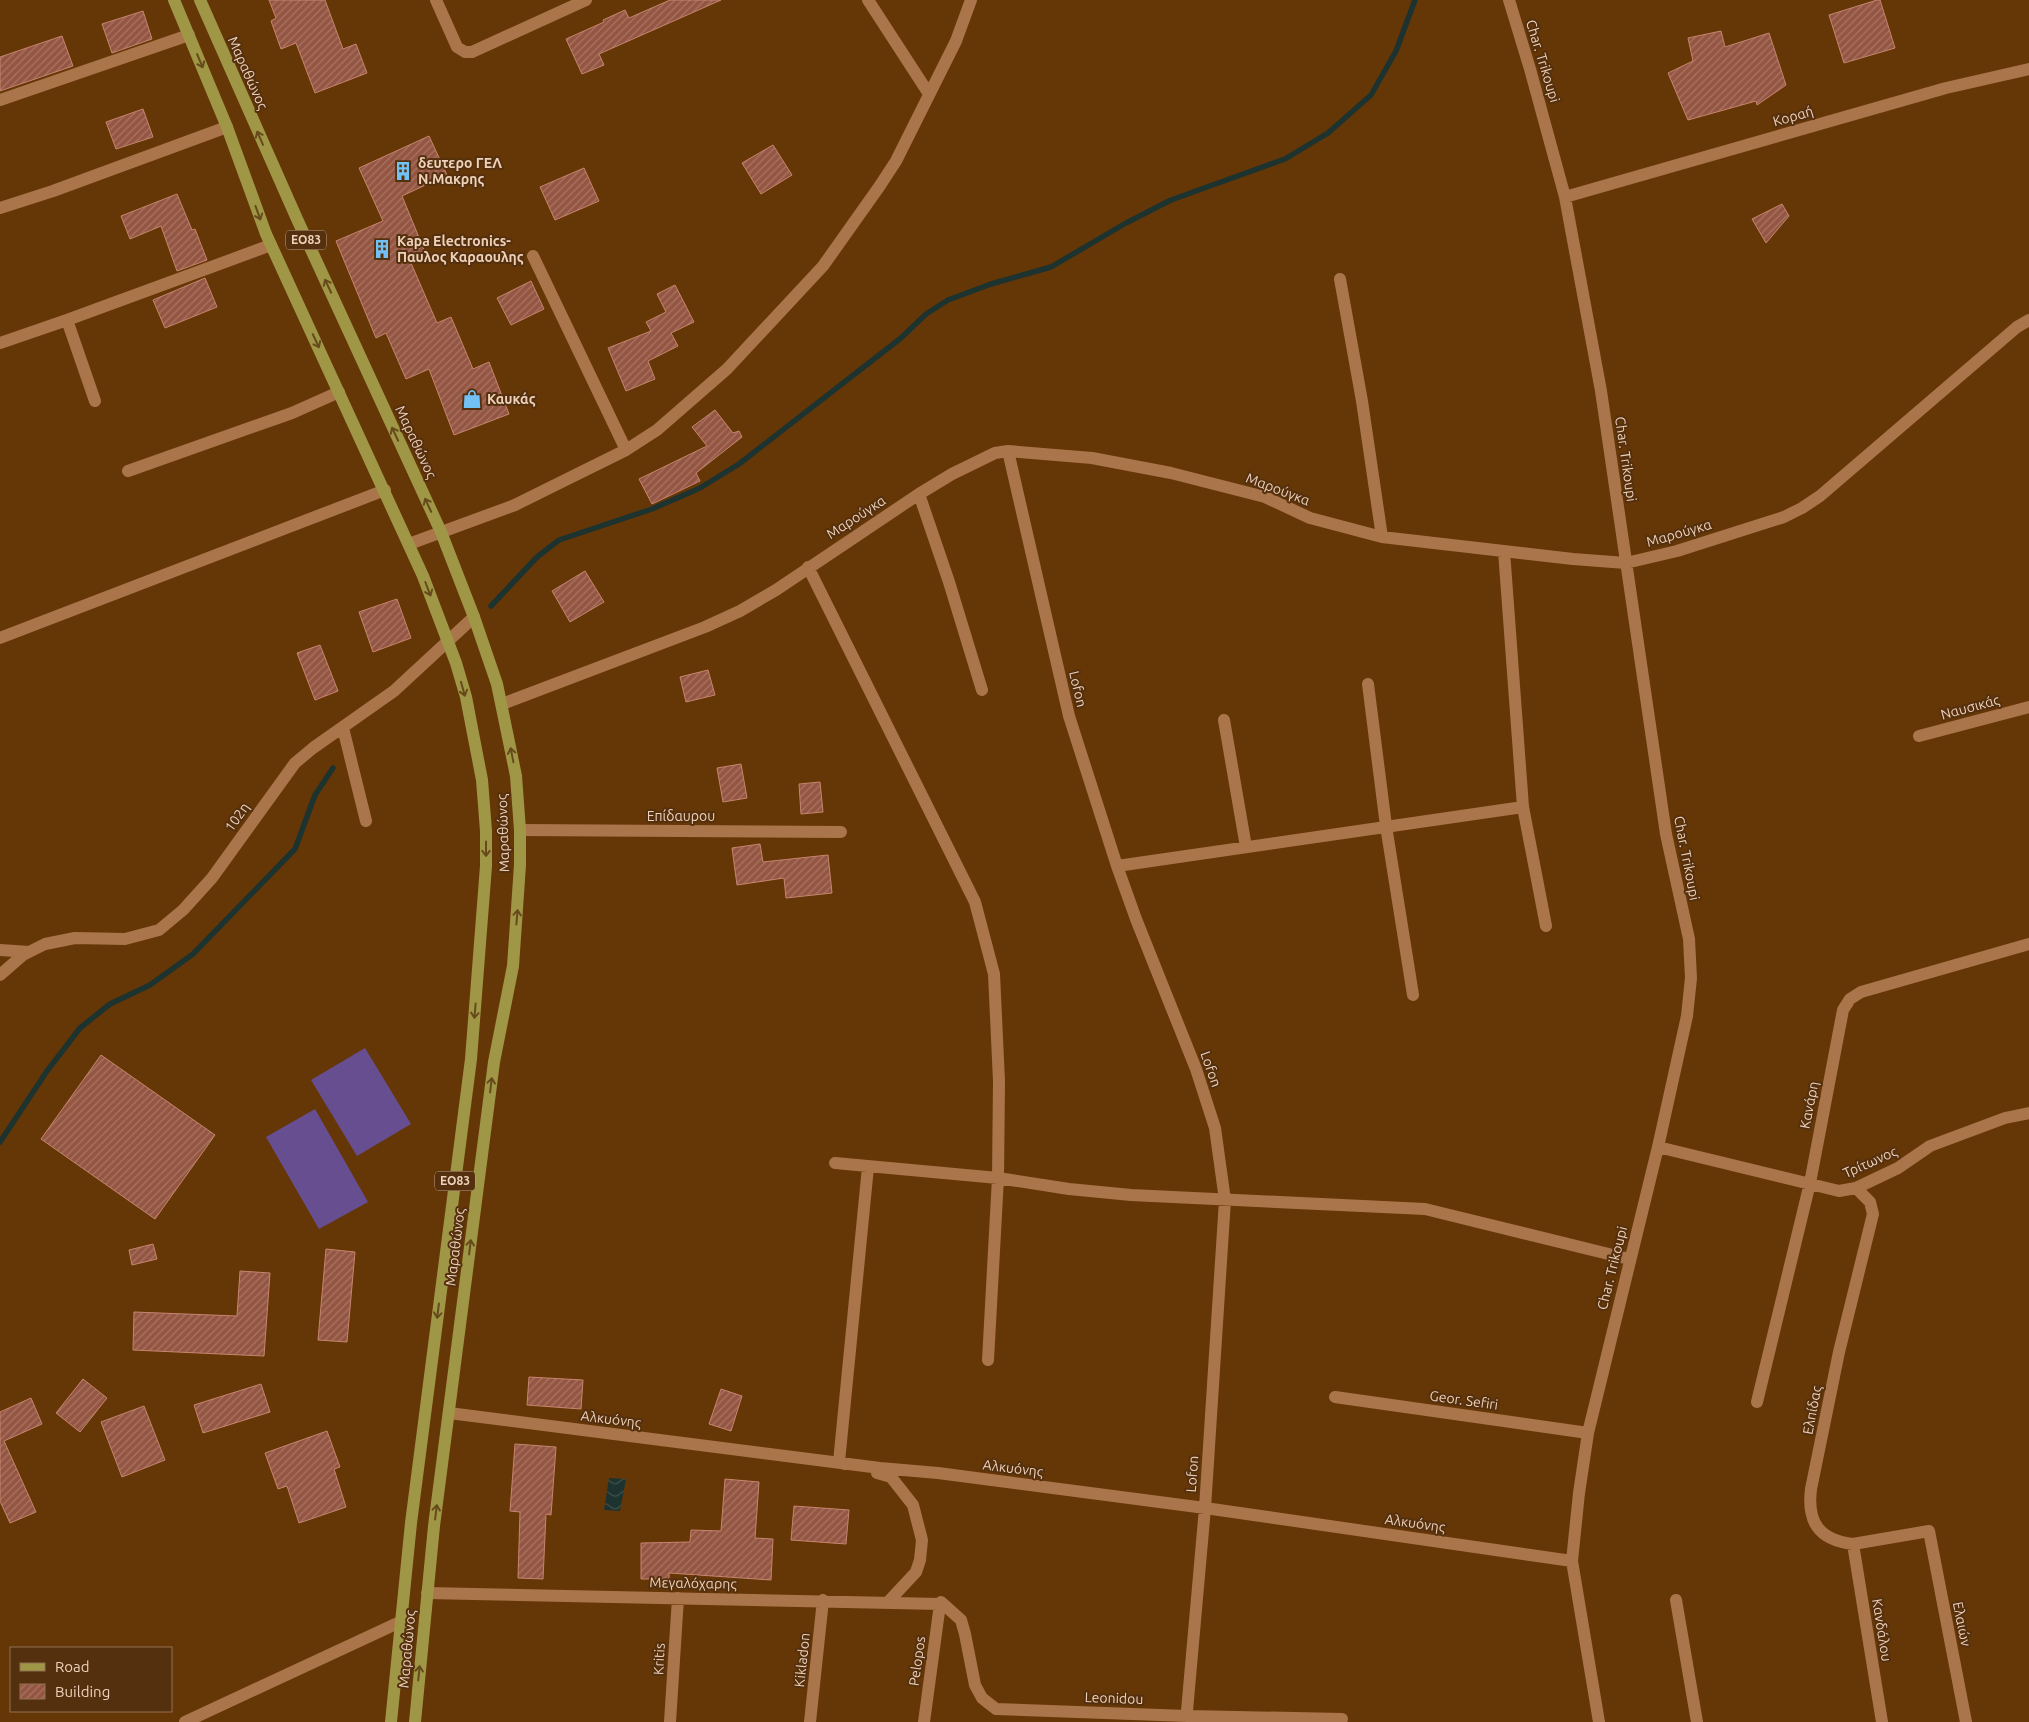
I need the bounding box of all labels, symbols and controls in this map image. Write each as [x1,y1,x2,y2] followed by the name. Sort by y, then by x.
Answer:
[1523,18,1563,104] street label: Char. Trikoupi
[225,34,272,113] street label: Μαραθώνος
[195,53,205,68] one-way arrow
[1771,103,1815,129] street label: Κοραή
[255,131,265,146] one-way arrow
[418,155,502,187] place label: δευτερο ΓΕΛ Ν.Μακρης
[392,160,414,182] building icon: δευτερο ΓΕΛ Ν.Μακρης
[254,204,263,220] one-way arrow
[286,230,326,250] road number: ΕΟ83
[397,233,524,265] place label: Kapa Electronics- Παυλος Καραουλης
[371,238,393,260] building icon: Kapa Electronics- Παυλος Καραουλης
[322,279,332,294] one-way arrow
[311,334,321,349] one-way arrow
[461,388,483,410] shop icon: Καυκάς
[487,391,536,407] place label: Καυκάς
[392,403,440,482] street label: Μαραθώνος
[1612,415,1640,503] street label: Char. Trikoupi
[390,427,400,442] one-way arrow
[1244,469,1313,509] street label: Μαρούγκα
[823,492,889,542] street label: Μαρούγκα
[423,498,433,513] one-way arrow
[1645,516,1714,550] street label: Μαρούγκα
[424,581,433,596] one-way arrow
[1066,669,1090,709] street label: Lofon
[459,680,469,696] one-way arrow
[1939,691,2002,723] street label: Ναυσικάς
[506,748,516,764] one-way arrow
[494,793,512,873] street label: Μαραθώνος
[221,799,253,835] street label: 102η
[647,808,715,824] street label: Επίδαυρου
[1671,814,1703,902] street label: Char. Trikoupi
[481,840,491,857] one-way arrow
[513,910,522,926] one-way arrow
[470,1003,480,1019] one-way arrow
[1197,1049,1225,1089] street label: Lofon
[486,1078,496,1094] one-way arrow
[1797,1080,1821,1130] street label: Κανάρη
[1840,1143,1900,1181] street label: Τρίτωνος
[435,1172,475,1190] road number: ΕΟ83
[442,1206,468,1287] street label: Μαραθώνος
[1594,1225,1630,1311] street label: Char. Trikoupi
[466,1239,476,1255] one-way arrow
[433,1303,443,1319] one-way arrow
[1799,1384,1825,1436] street label: Ελπίδας
[1429,1387,1499,1413] street label: Geor. Sefiri
[580,1407,643,1431] street label: Αλκυόνης
[1183,1455,1201,1493] street label: Lofon
[982,1456,1045,1480] street label: Αλκυόνης
[431,1504,441,1520] one-way arrow
[1384,1511,1447,1535] street label: Αλκυόνης
[649,1574,737,1592] street label: Μεγαλόχαρης
[1869,1597,1895,1663] street label: Κανδάλου
[1950,1600,1974,1648] street label: Ελαιών
[396,1609,418,1689] street label: Μαραθώνος
[791,1632,813,1688] street label: Kikladon
[906,1635,928,1687] street label: Pelopos
[650,1642,668,1676] street label: Kritis
[10,1647,172,1712] legend
[55,1658,90,1675] text: Road
[414,1666,424,1682] one-way arrow
[55,1683,110,1700] text: Building
[1084,1689,1144,1707] street label: Leonidou

